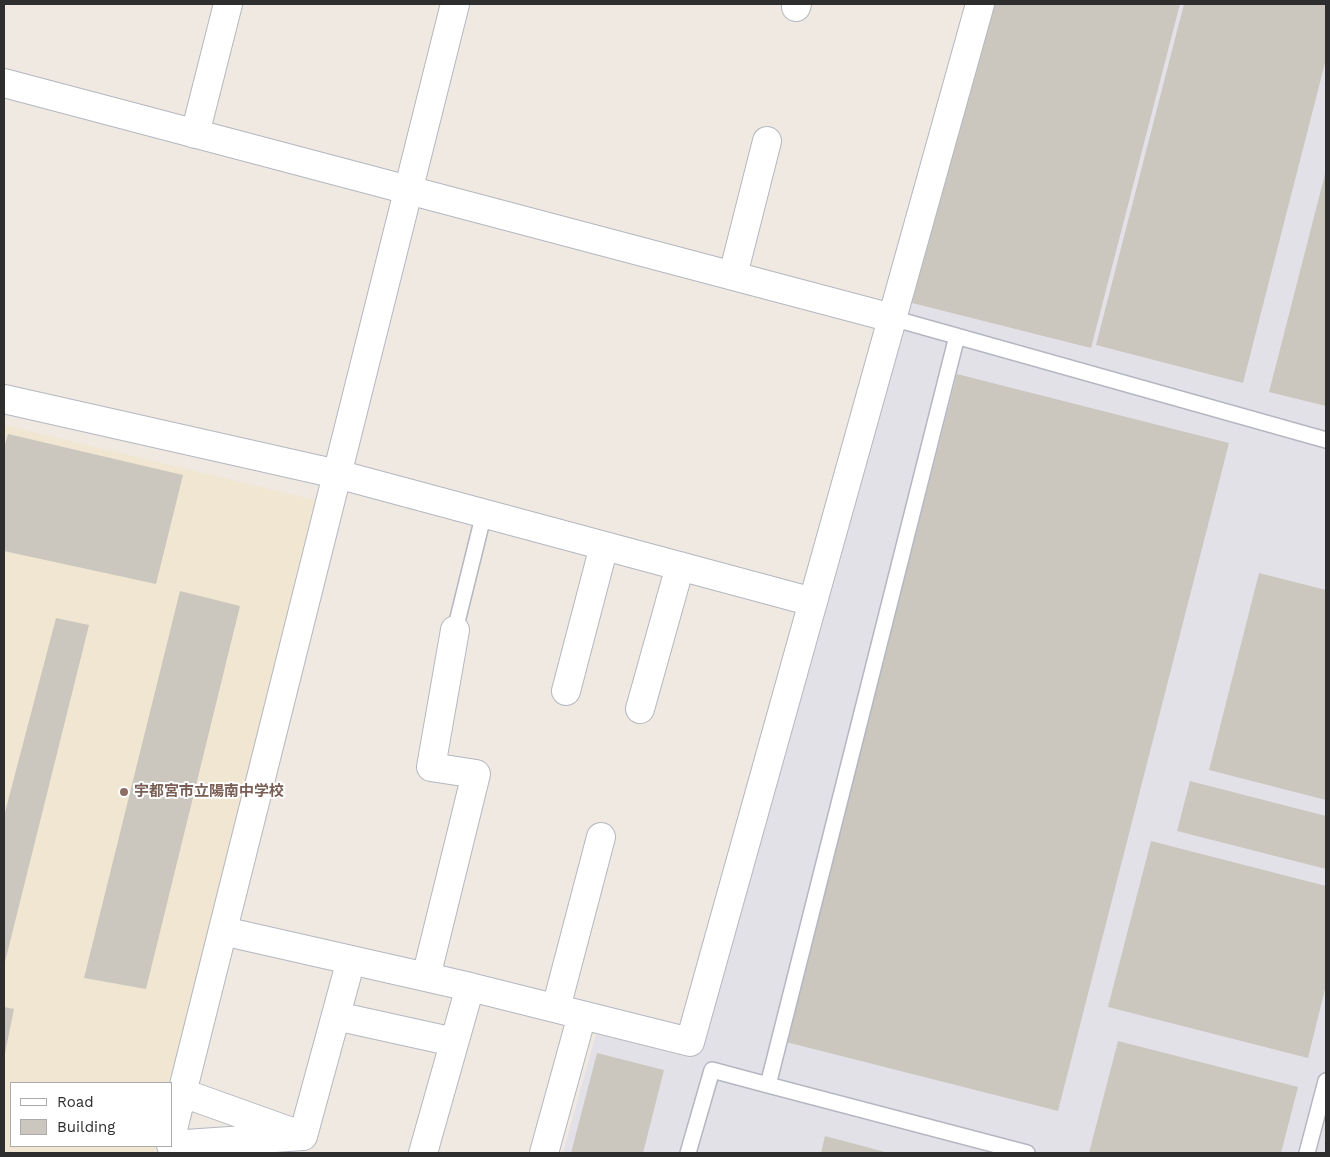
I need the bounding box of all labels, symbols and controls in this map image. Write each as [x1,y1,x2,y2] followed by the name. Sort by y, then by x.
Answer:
[134,783,284,801] place label: 宇都宮市立陽南中学校
[118,786,130,798] marker: 宇都宮市立陽南中学校
[10,1082,172,1147] legend
[57,1093,94,1111] text: Road
[57,1118,115,1136] text: Building

